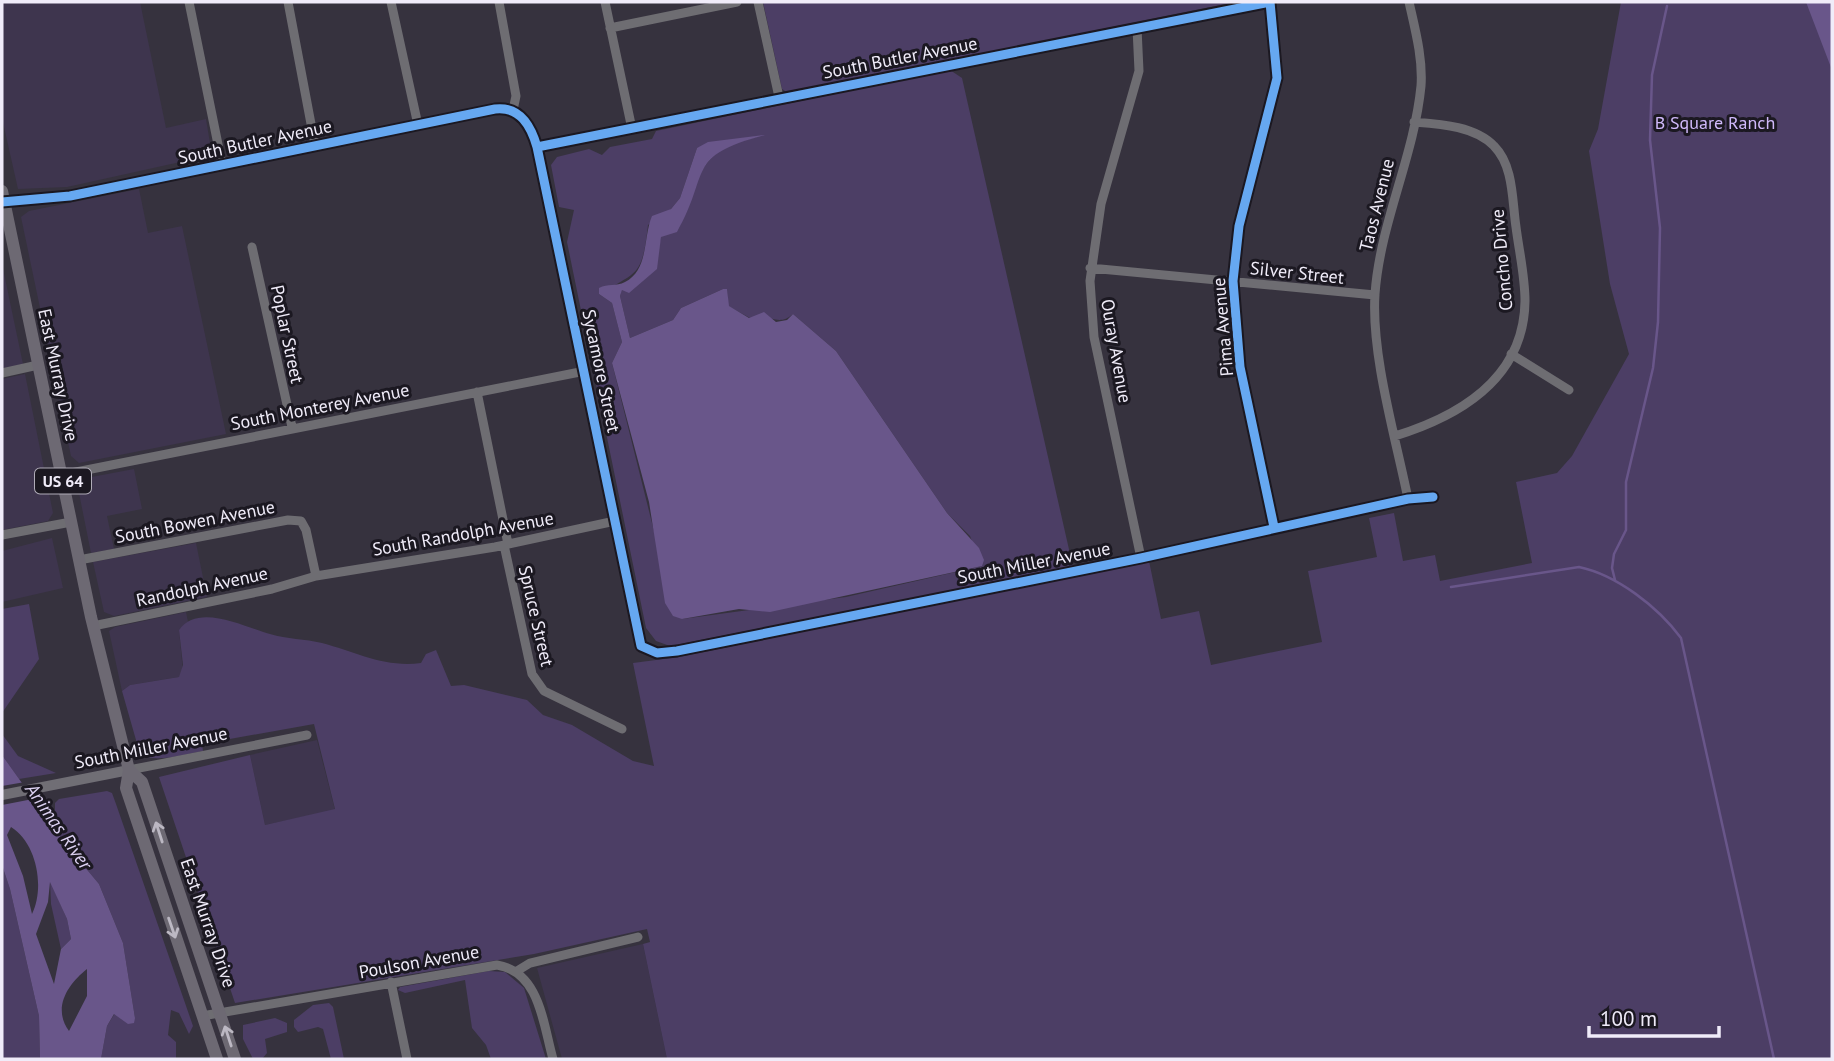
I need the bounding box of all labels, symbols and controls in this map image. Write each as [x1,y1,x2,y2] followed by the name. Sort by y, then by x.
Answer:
[821,31,979,84] street label: South Butler Avenue
[1655,111,1775,134] park label: B Square Ranch
[176,114,334,169] street label: South Butler Avenue
[1354,156,1399,254] street label: Taos Avenue
[1486,208,1517,312] street label: Concho Drive
[1249,256,1345,289] street label: Silver Street
[1207,277,1238,377] street label: Pima Avenue
[266,283,309,385] street label: Poplar Street
[1096,297,1137,405] street label: Ouray Avenue
[33,306,84,443] street label: East Murray Drive
[577,307,626,434] street label: Sycamore Street
[229,378,411,435] street label: South Monterey Avenue
[35,468,91,494] road number: US 64
[113,495,277,548] street label: South Bowen Avenue
[371,506,555,561] street label: South Randolph Avenue
[956,536,1112,589] street label: South Miller Avenue
[134,561,270,612] street label: Randolph Avenue
[514,563,559,669] street label: Spruce Street
[73,721,229,774] street label: South Miller Avenue
[20,777,99,875] water label: Animas River
[152,822,164,844] one-way arrow
[176,855,241,990] street label: East Murray Drive
[166,917,179,939] one-way arrow
[357,940,481,983] street label: Poulson Avenue
[1589,995,1718,1038] scale bar
[1600,1005,1657,1032] text: 100 m
[220,1025,233,1047] one-way arrow

